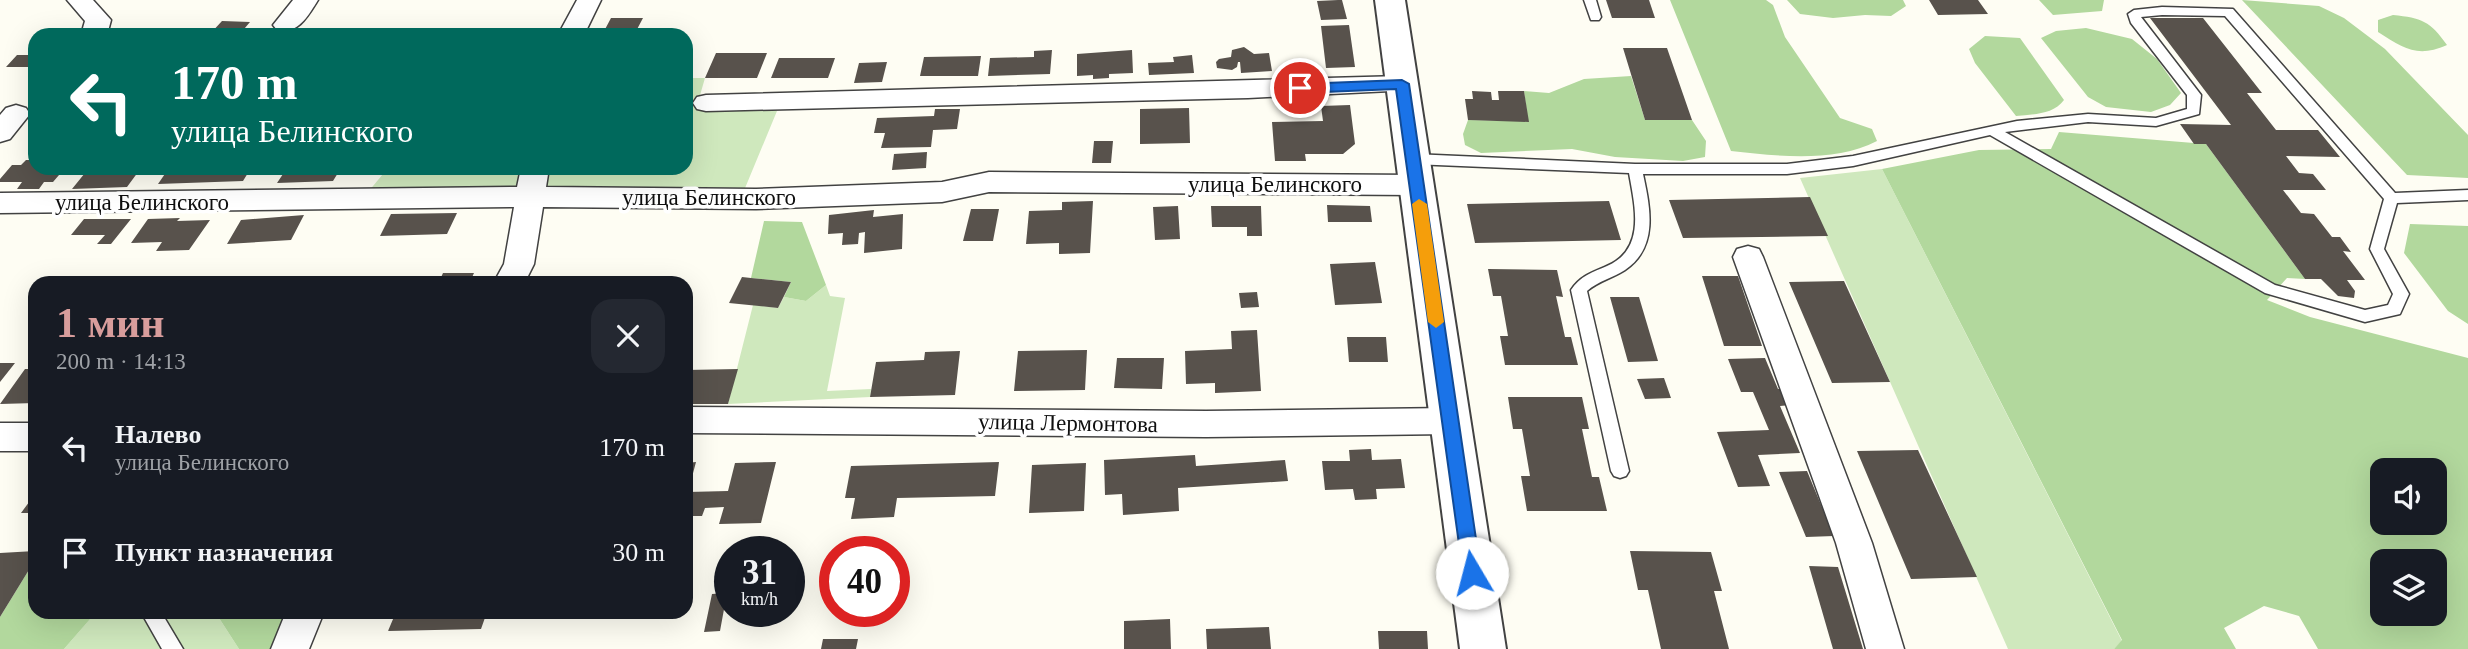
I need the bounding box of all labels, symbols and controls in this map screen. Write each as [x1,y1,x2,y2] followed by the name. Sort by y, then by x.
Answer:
[171,55,298,110] text: 170 m
[56,56,147,147] icon: left
[1270,58,1330,118] pin
[1281,69,1319,107] icon: arrive
[171,113,413,149] text: улица Белинского
[1188,172,1362,197] street label: улица Белинского
[622,185,796,210] street label: улица Белинского
[55,190,229,215] street label: улица Белинского
[591,299,665,373] button: close
[56,300,165,346] text: 1 мин
[56,349,186,374] text: 200 m · 14:13
[978,409,1158,437] street label: улица Лермонтова
[115,420,201,449] text: Налево
[56,429,94,467] icon: left
[599,433,665,462] text: 170 m
[115,450,289,475] text: улица Белинского
[2370,458,2447,626] map controls
[2370,458,2447,535] button: sound
[56,534,94,572] icon: arrive
[819,536,910,627] speed limit sign: 40
[1435,536,1509,610] position arrow
[115,538,333,567] text: Пункт назначения
[612,538,665,567] text: 30 m
[2370,549,2447,626] button: layers
[742,553,777,592] text: 31
[741,589,778,609] text: km/h

